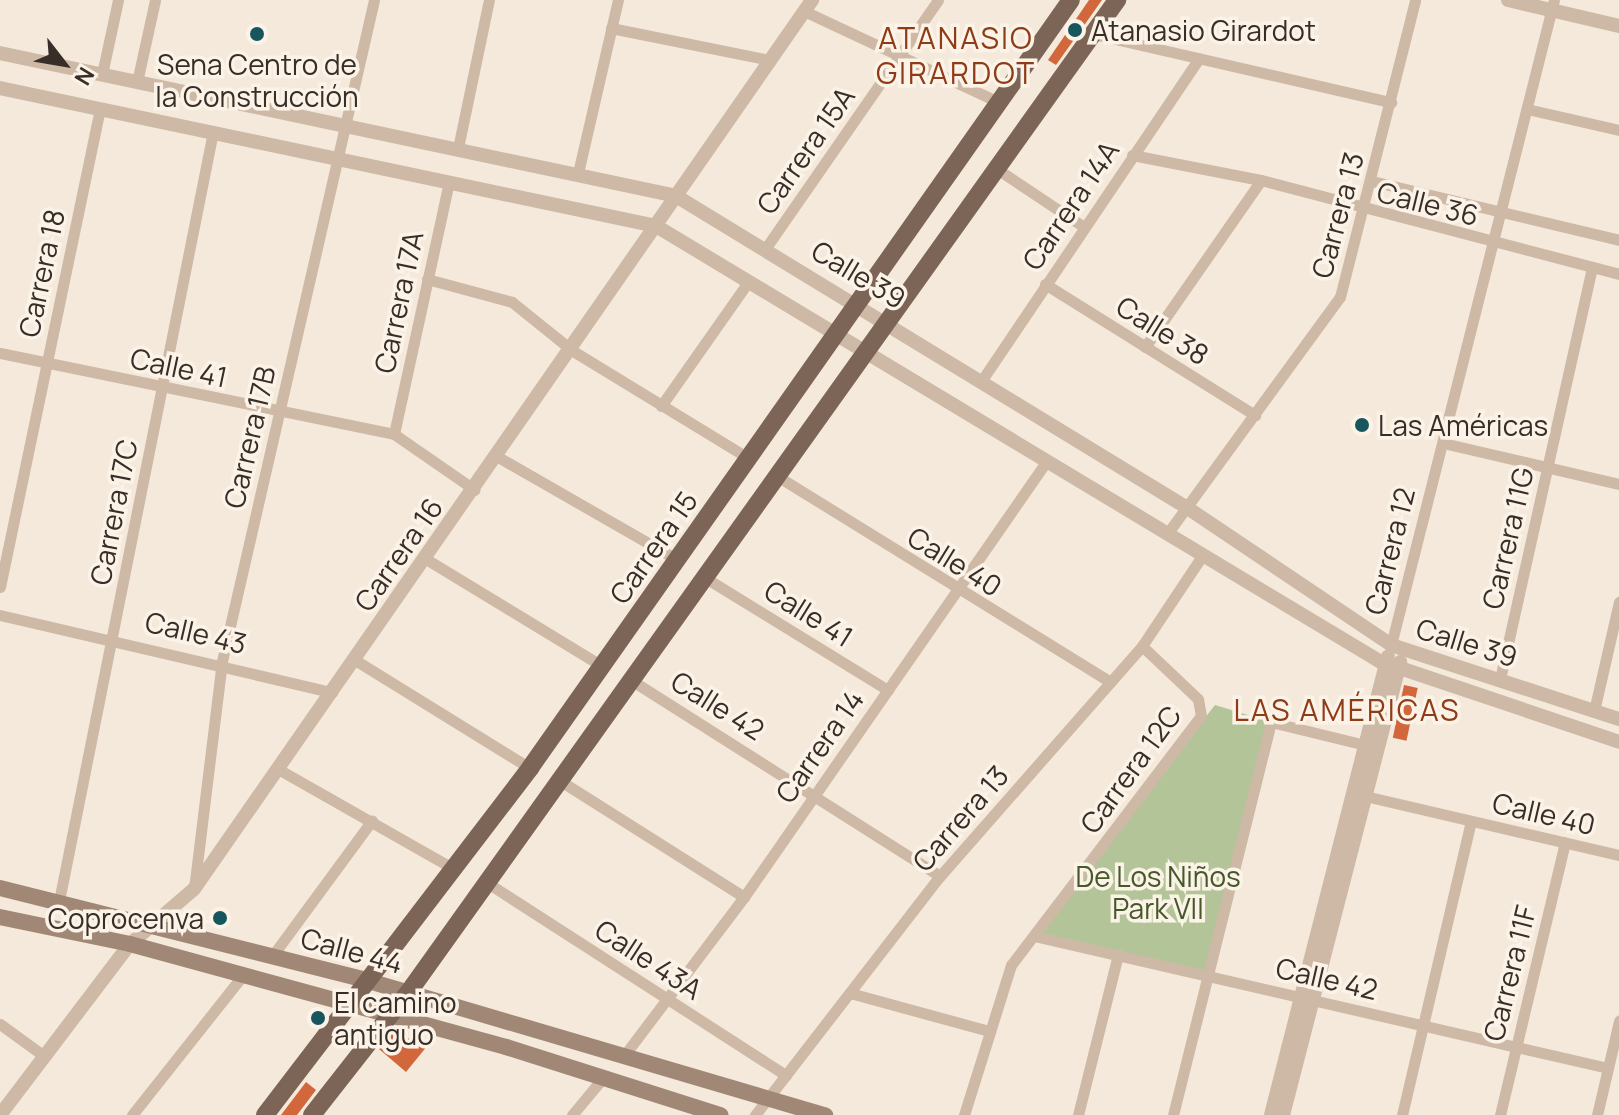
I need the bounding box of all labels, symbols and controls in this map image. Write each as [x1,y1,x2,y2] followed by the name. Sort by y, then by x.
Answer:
[1091,13,1316,47] place label: Atanasio Girardot
[876,20,1036,90] district label: ATANASIO GIRARDOT
[1066,21,1084,39] marker: Atanasio Girardot
[24,24,104,104] north arrow
[248,25,266,43] marker: Sena Centro de la Construcción
[155,47,359,113] place label: Sena Centro de la Construcción
[68,62,102,91] text: N
[749,80,861,220] street label: Carrera 15A
[1015,134,1125,276] street label: Carrera 14A
[1304,148,1370,282] street label: Carrera 13
[1374,174,1482,232] street label: Calle 36
[11,206,71,340] street label: Carrera 18
[367,228,429,376] street label: Carrera 17A
[806,233,912,315] street label: Calle 39
[1111,289,1215,371] street label: Calle 38
[128,340,230,394] street label: Calle 41
[216,363,282,511] street label: Carrera 17B
[1378,408,1548,442] place label: Las Américas
[1353,416,1371,434] marker: Las Américas
[82,436,144,588] street label: Carrera 17C
[1474,464,1540,612] street label: Carrera 11G
[602,484,704,610] street label: Carrera 15
[1357,484,1421,618] street label: Carrera 12
[347,491,449,617] street label: Carrera 16
[902,519,1008,603] street label: Calle 40
[759,573,859,653] street label: Calle 41
[142,604,250,660] street label: Calle 43
[1413,611,1521,673] street label: Calle 39
[665,663,771,747] street label: Calle 42
[768,683,870,809] street label: Carrera 14
[1233,692,1461,728] district label: LAS AMÉRICAS
[1072,699,1188,839] street label: Carrera 12C
[905,758,1015,878] street label: Carrera 13
[1489,785,1599,841] street label: Calle 40
[1075,859,1241,925] park label: De Los Niños Park VII
[48,901,204,935] place label: Coprocenva
[1476,902,1542,1044] street label: Carrera 11F
[211,909,229,927] marker: Coprocenva
[589,912,709,1006] street label: Calle 43A
[297,920,407,980] street label: Calle 44
[1273,950,1381,1006] street label: Calle 42
[334,985,456,1051] place label: El camino antiguo
[309,1009,327,1027] marker: El camino antiguo

